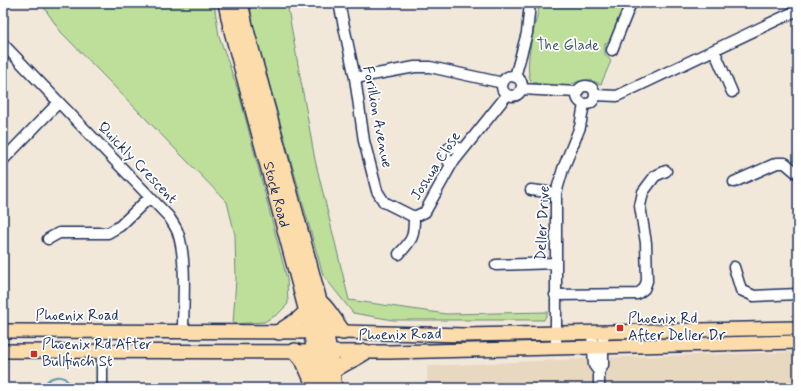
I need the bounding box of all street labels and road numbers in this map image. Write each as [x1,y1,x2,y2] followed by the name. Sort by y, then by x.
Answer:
[357,64,397,170] street label: Forillion Avenue
[93,118,182,209] street label: Quickly Crescent
[406,128,466,204] street label: Joshua Close
[257,159,294,230] street label: Stock Road
[531,185,555,261] street label: Deller Drive
[36,306,119,326] street label: Phoenix Road
[358,324,442,346] street label: Phoenix Road

